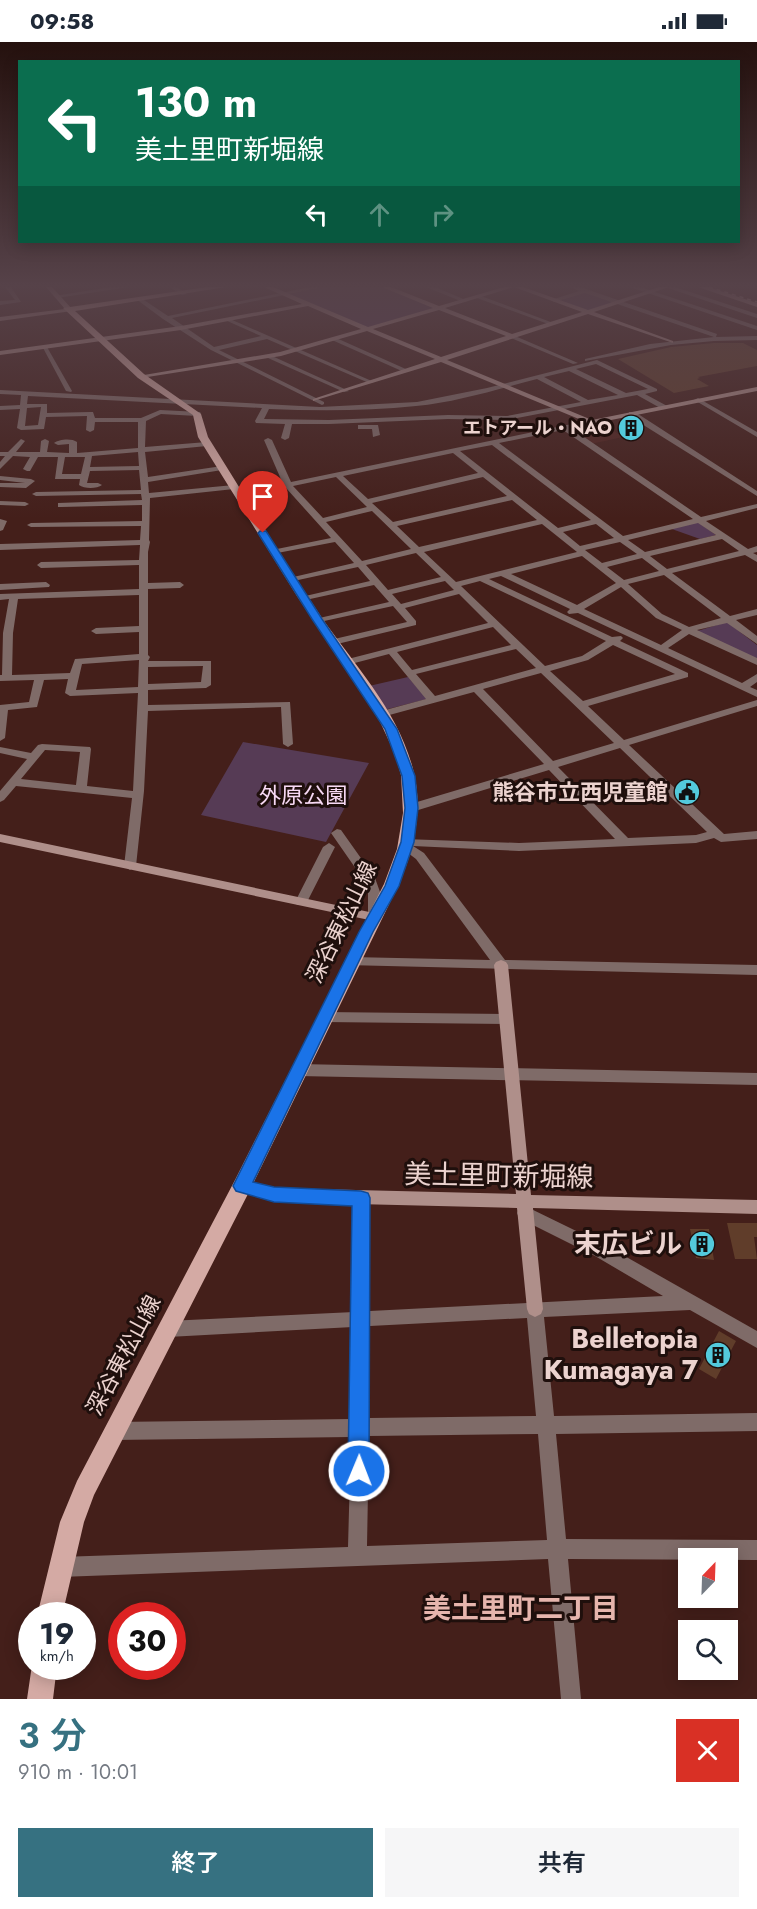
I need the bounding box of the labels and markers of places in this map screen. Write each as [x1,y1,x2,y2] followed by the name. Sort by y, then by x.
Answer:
[616,413,646,443] building icon: エトアール・NAO
[463,415,612,441] place label: エトアール・NAO
[237,471,288,533] pin
[492,776,668,808] place label: 熊谷市立西児童館
[672,777,702,807] public building icon: 熊谷市立西児童館
[574,1224,682,1263] place label: 末広ビル
[687,1229,717,1259] building icon: 末広ビル
[544,1319,699,1389] place label: Belletopia Kumagaya 7
[703,1340,733,1370] building icon: Belletopia Kumagaya 7

